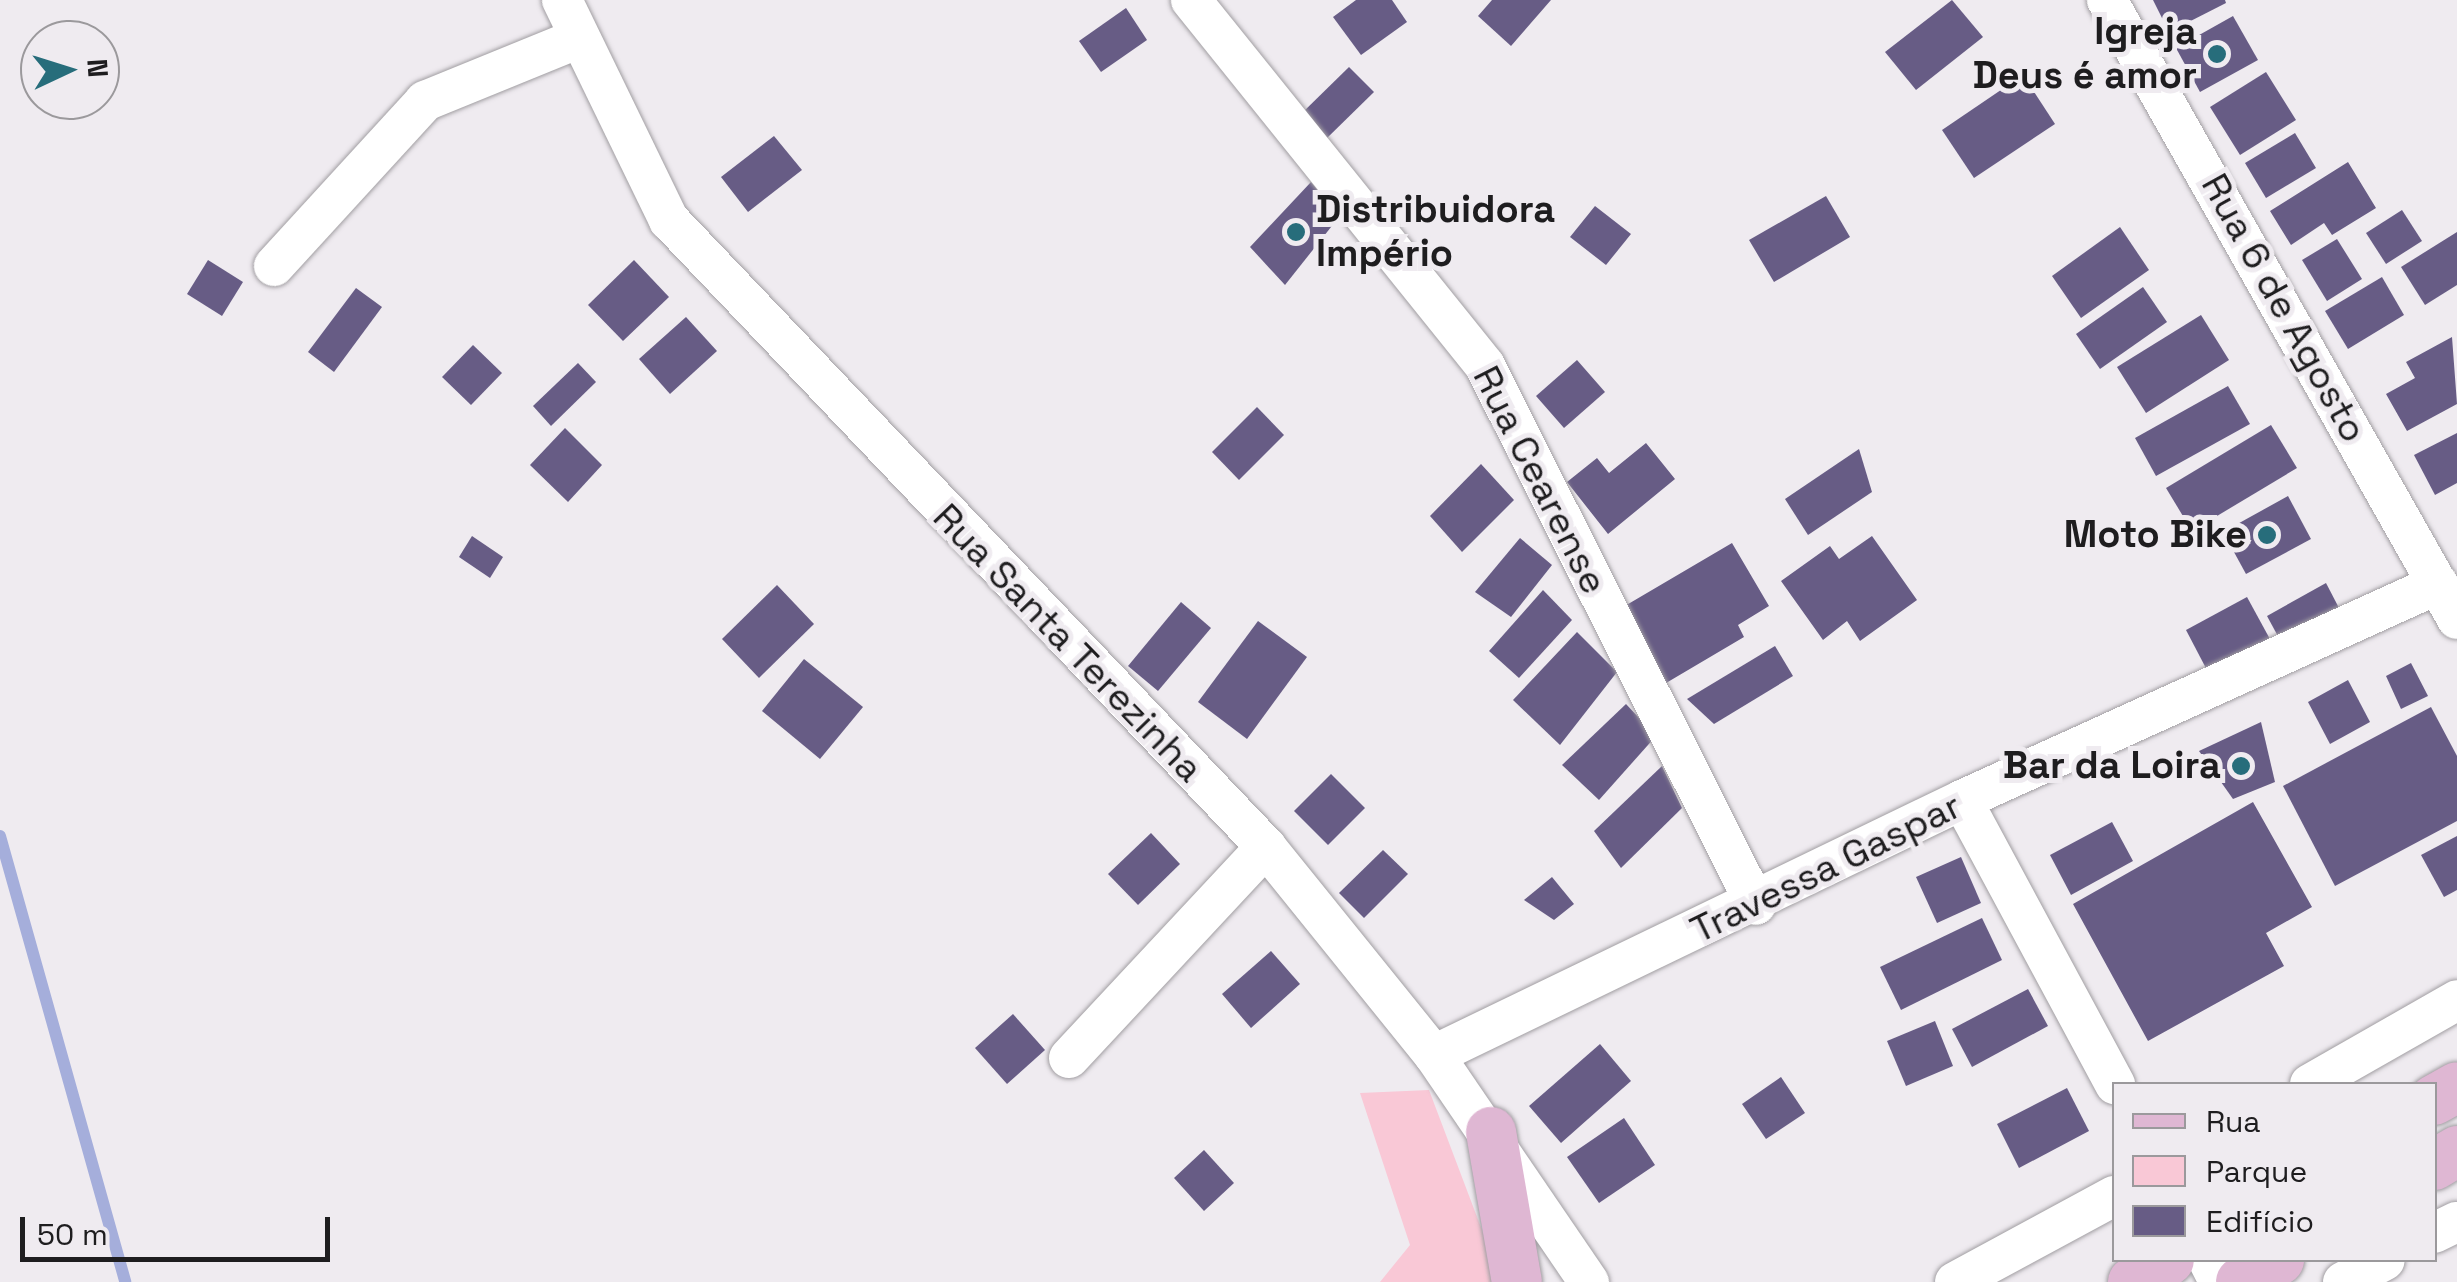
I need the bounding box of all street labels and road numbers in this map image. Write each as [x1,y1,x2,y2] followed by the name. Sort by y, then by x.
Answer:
[2191,166,2377,450] street label: Rua 6 de Agosto
[1463,358,1617,602] street label: Rua Cearense
[923,494,1213,792] street label: Rua Santa Terezinha
[1683,783,1969,953] street label: Travessa Gaspar

